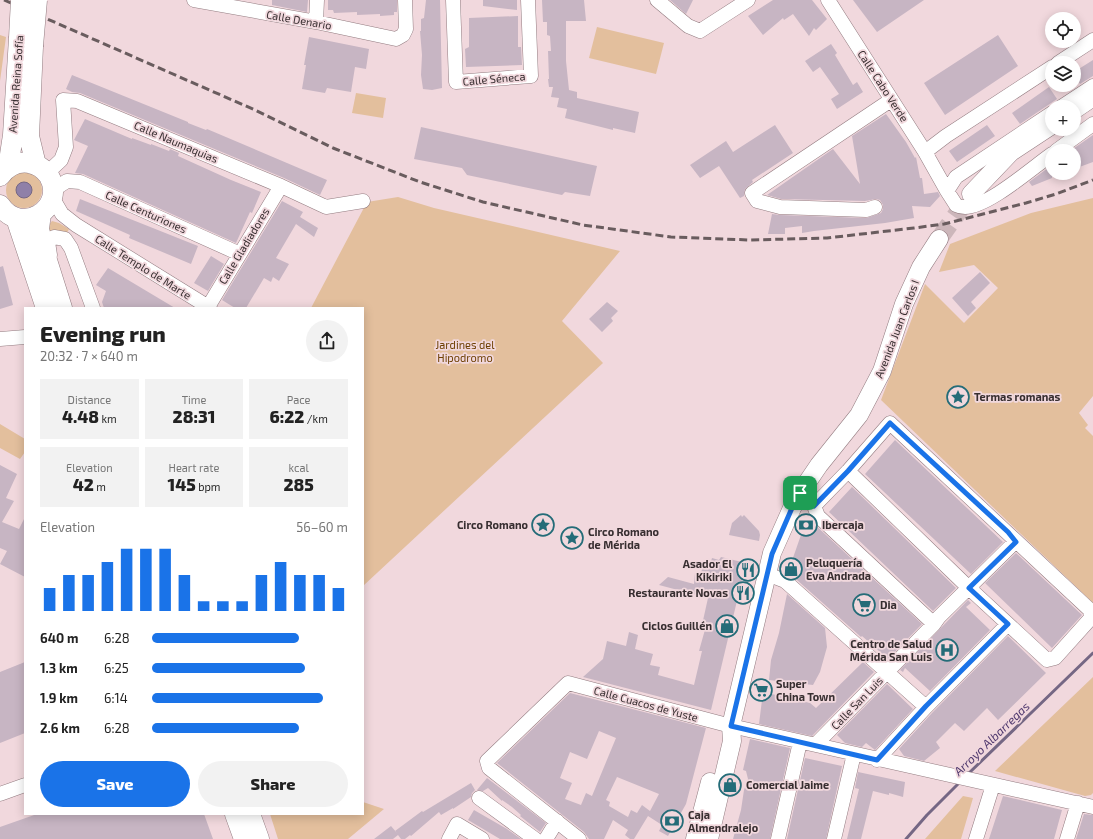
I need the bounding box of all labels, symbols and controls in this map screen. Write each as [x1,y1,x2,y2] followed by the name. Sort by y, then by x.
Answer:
[265,7,333,32] street label: Calle Denario
[1045,12,1081,180] map controls
[1045,12,1081,48] button: locate
[6,35,25,133] street label: Avenida Reina Sofía
[855,47,912,124] street label: Calle Cabo Verde
[1045,56,1081,92] button: layers
[462,69,526,88] street label: Calle Séneca
[1045,100,1081,136] button: +
[132,118,220,165] street label: Calle Naumaquias
[1045,144,1081,180] button: −
[104,188,189,235] street label: Calle Centuriones
[216,205,272,286] street label: Calle Gladiadores
[93,232,194,302] street label: Calle Templo de Marte
[872,278,921,380] street label: Avenida Juan Carlos I
[40,320,166,346] text: Evening run
[306,320,348,362] button: share
[436,338,495,364] park label: Jardines del Hipodromo
[40,348,138,364] text: 20:32 · 7 × 640 m
[945,384,971,410] place icon: Termas romanas
[974,390,1061,403] place label: Termas romanas
[68,393,111,406] text: Distance
[182,393,206,406] text: Time
[287,393,311,406] text: Pace
[62,406,99,426] text: 4.48
[173,406,215,426] text: 28:31
[270,406,304,426] text: 6:22
[99,412,117,425] text: km
[304,412,328,425] text: /km
[66,461,113,474] text: Elevation
[169,461,219,474] text: Heart rate
[289,461,309,474] text: kcal
[73,474,94,494] text: 42
[167,474,196,494] text: 145
[283,474,314,494] text: 285
[783,476,817,510] pin
[94,480,106,493] text: m
[196,480,220,493] text: bpm
[789,482,811,504] icon: arrive
[530,512,556,538] place icon: Circo Romano
[793,512,819,538] bank icon: Ibercaja
[457,518,529,531] place label: Circo Romano
[822,518,864,532] place label: Ibercaja
[40,519,95,535] text: Elevation
[296,519,348,535] text: 56–60 m
[559,525,585,551] place icon: Circo Romano de Mérida
[588,525,660,551] place label: Circo Romano de Mérida
[778,556,804,582] shop icon: Peluquería Eva Andrada
[806,556,871,582] place label: Peluquería Eva Andrada
[683,557,732,583] place label: Asador El Kikiriki
[735,557,761,583] restaurant icon: Asador El Kikiriki
[730,580,756,606] restaurant icon: Restaurante Novas
[628,586,728,599] place label: Restaurante Novas
[851,592,877,618] supermarket icon: Dia
[880,598,897,611] place label: Dia
[714,613,740,639] shop icon: Ciclos Guillén
[642,619,712,632] place label: Ciclos Guillén
[40,630,78,646] text: 640 m
[104,630,130,646] text: 6:28
[850,637,932,663] place label: Centro de Salud Mérida San Luis
[934,637,960,663] hospital icon: Centro de Salud Mérida San Luis
[40,660,78,676] text: 1.3 km
[104,660,129,676] text: 6:25
[828,673,885,732] street label: Calle San Luis
[748,677,774,703] supermarket icon: Super China Town
[776,677,835,703] place label: Super China Town
[593,683,700,724] street label: Calle Cuacos de Yuste
[40,690,78,706] text: 1.9 km
[104,690,128,706] text: 6:14
[950,699,1033,779] water label: Arroyo Albarregas
[40,720,80,736] text: 2.6 km
[104,720,130,736] text: 6:28
[40,761,190,807] button: Save
[198,761,348,807] button: Share
[717,772,743,798] shop icon: Comercial Jaime
[746,778,829,791] place label: Comercial Jaime
[659,808,685,834] bank icon: Caja Almendralejo
[688,808,759,835] place label: Caja Almendralejo

